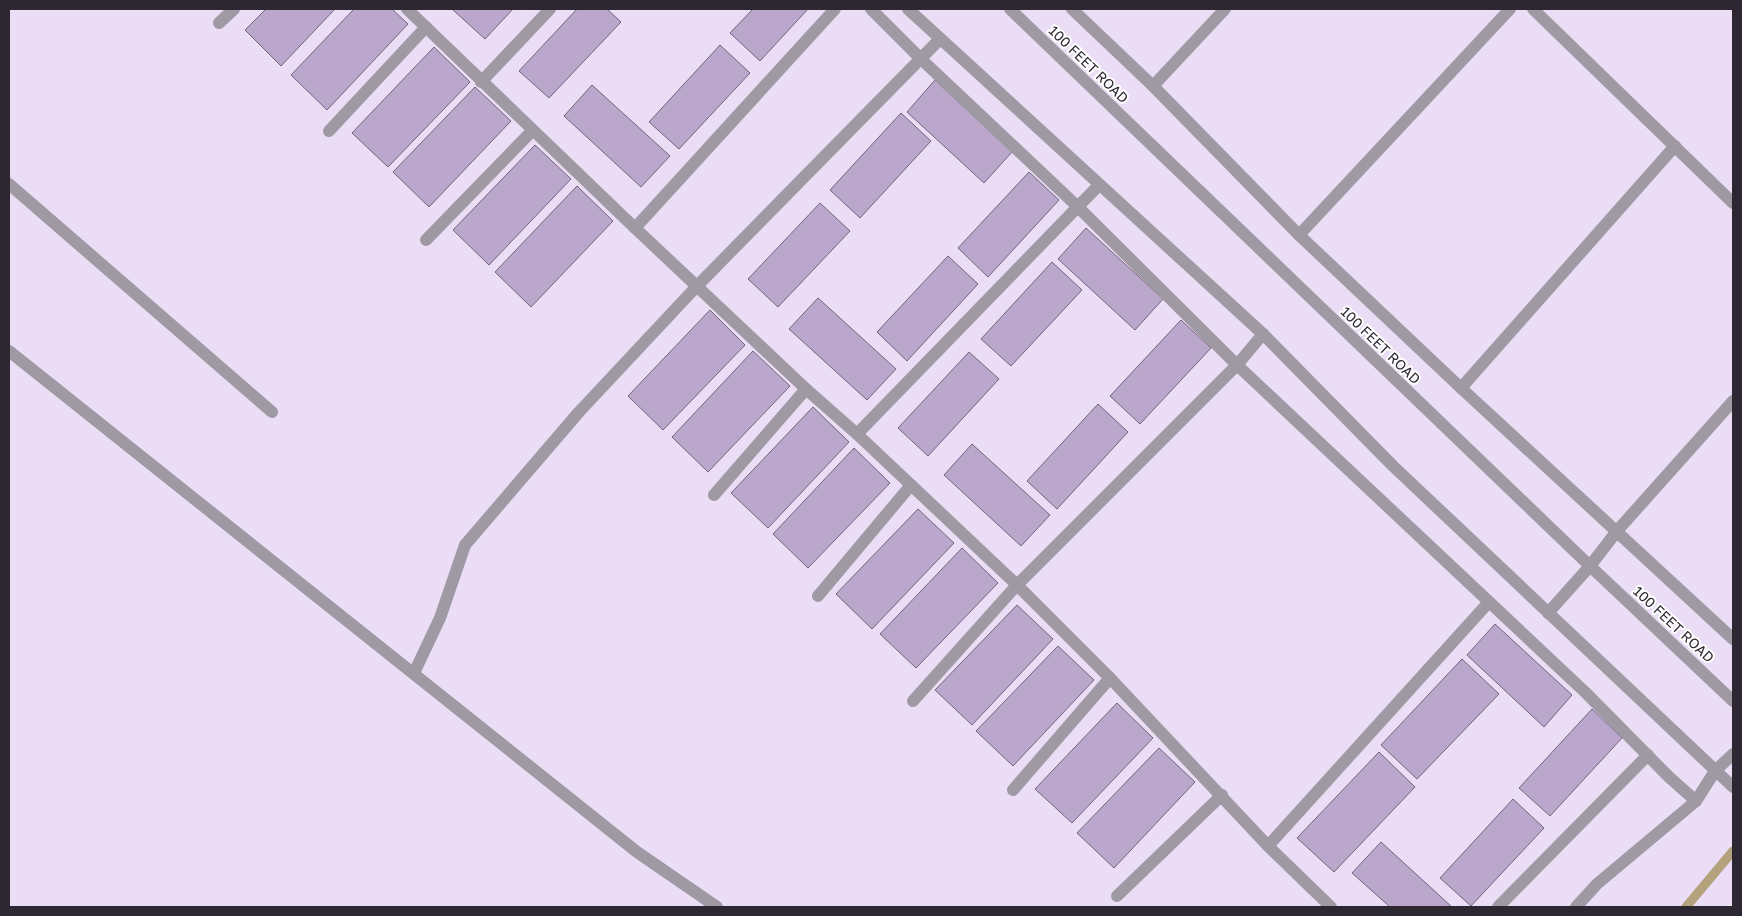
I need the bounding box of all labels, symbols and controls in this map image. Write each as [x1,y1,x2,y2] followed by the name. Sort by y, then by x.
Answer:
[1046,22,1132,106] street label: 100 FEET ROAD
[1338,303,1424,387] street label: 100 FEET ROAD
[1630,582,1718,666] street label: 100 FEET ROAD

